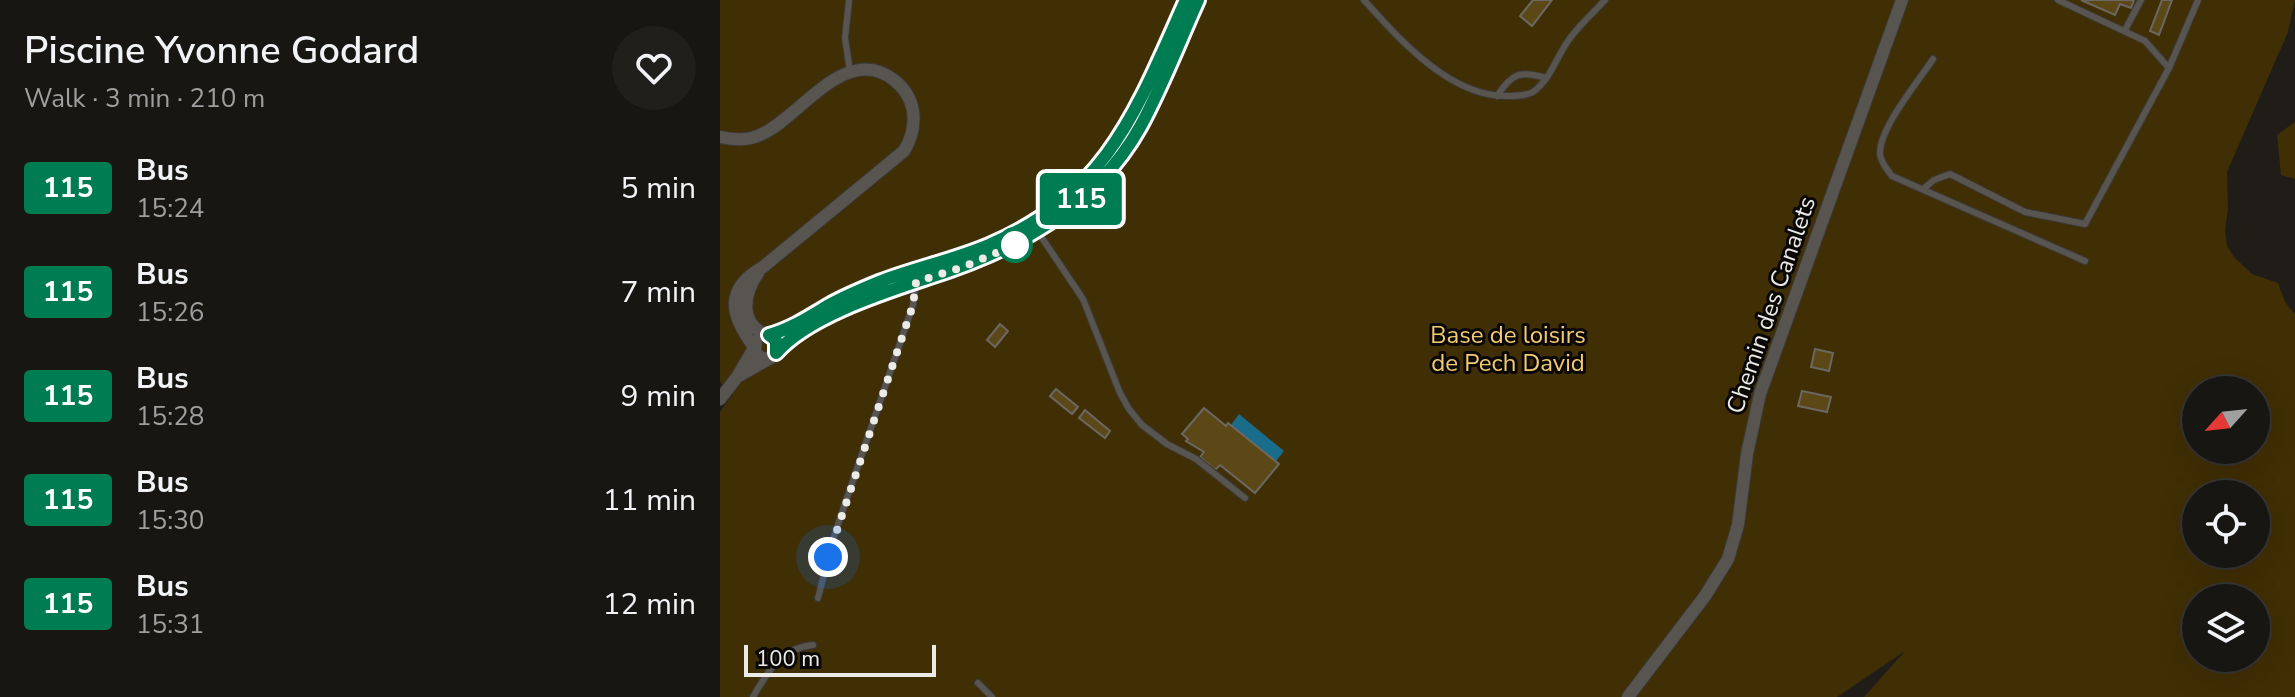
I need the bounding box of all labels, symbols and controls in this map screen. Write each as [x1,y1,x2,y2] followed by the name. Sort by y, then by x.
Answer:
[24,25,419,76] text: Piscine Yvonne Godard
[612,26,696,110] button: heart
[24,81,265,116] text: Walk · 3 min · 210 m
[136,150,189,191] text: Bus
[621,168,696,209] text: 5 min
[43,169,93,207] text: 115
[1035,173,1127,225] line badge: 115
[1056,180,1106,218] text: 115
[136,191,204,226] text: 15:24
[1719,192,1823,418] street label: Chemin des Canalets
[998,228,1032,262] unlabelled marker
[136,254,189,295] text: Bus
[621,272,696,313] text: 7 min
[43,273,93,311] text: 115
[136,295,204,330] text: 15:26
[1430,319,1586,379] park label: Base de loisirs de Pech David
[136,358,189,399] text: Bus
[621,376,696,417] text: 9 min
[2182,376,2270,464] north arrow
[2182,376,2270,672] map controls
[43,377,93,415] text: 115
[136,399,204,434] text: 15:28
[136,462,189,503] text: Bus
[603,480,696,521] text: 11 min
[2182,480,2270,568] button: locate
[43,481,93,519] text: 115
[136,503,204,538] text: 15:30
[808,537,848,577] your location
[136,566,189,607] text: Bus
[603,584,696,625] text: 12 min
[2182,584,2270,672] button: layers
[43,585,93,623] text: 115
[136,607,204,642] text: 15:31
[744,641,936,677] scale bar
[756,644,820,674] text: 100 m

